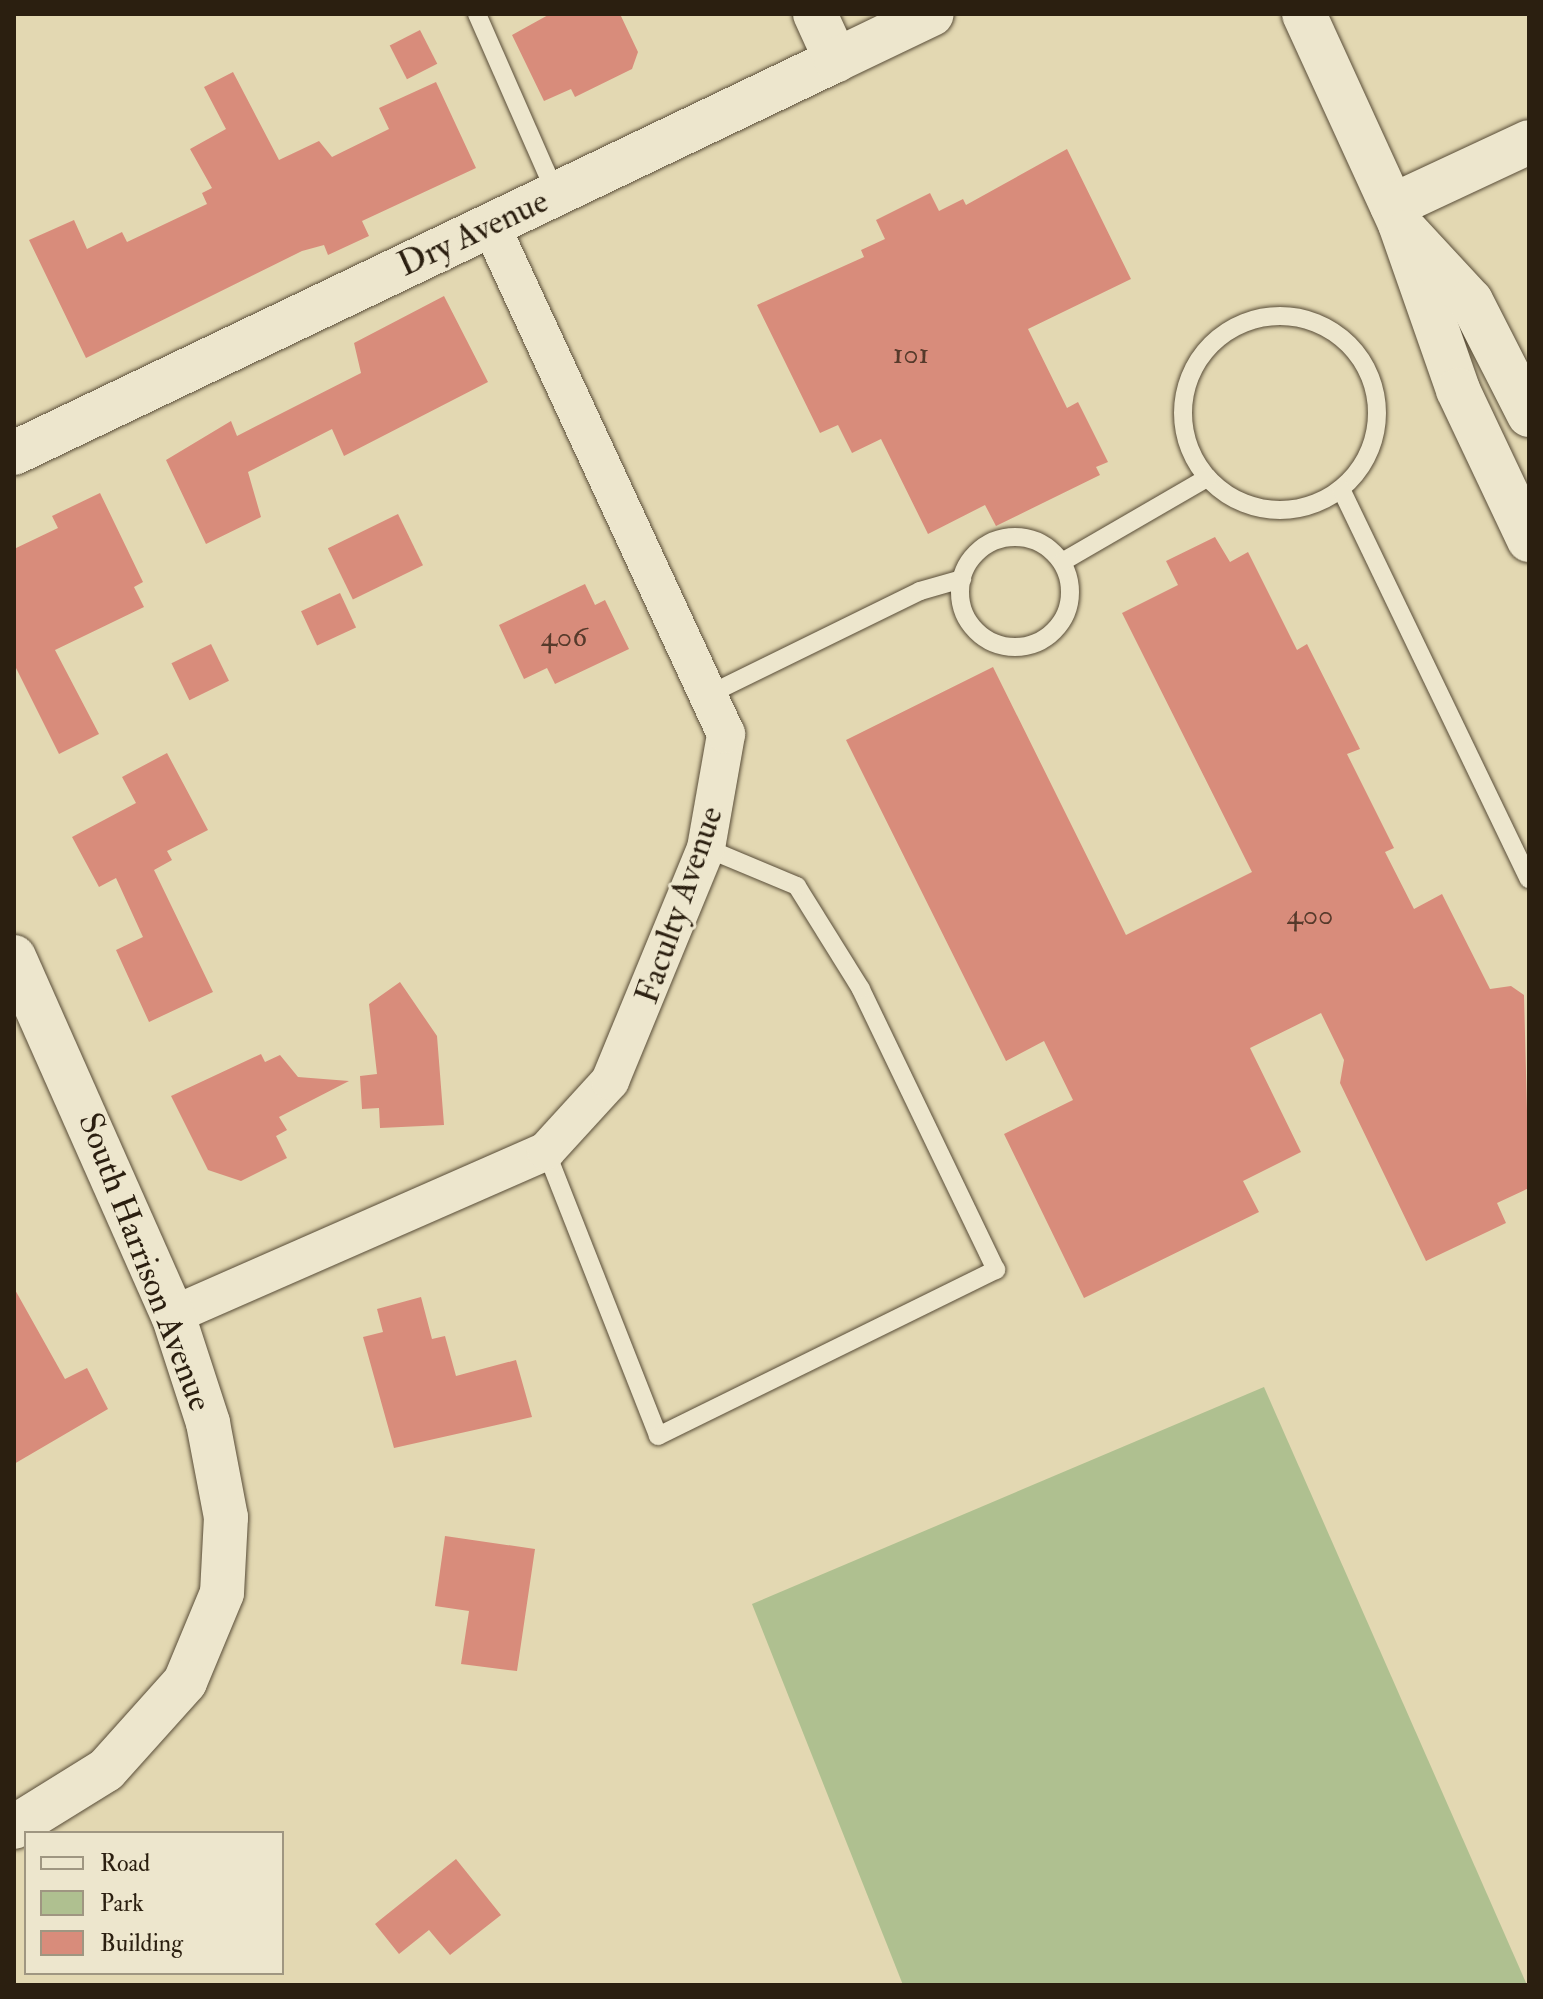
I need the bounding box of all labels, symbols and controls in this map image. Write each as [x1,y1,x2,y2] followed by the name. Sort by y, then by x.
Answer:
[391,181,555,285] street label: Dry Avenue
[893,336,929,372] house number: 101
[541,619,587,655] house number: 406
[626,801,732,1009] street label: Faculty Avenue
[1287,897,1333,933] house number: 400
[69,1107,221,1417] street label: South Harrison Avenue
[24,1831,284,1975] legend
[100,1848,150,1879] text: Road
[100,1888,144,1919] text: Park
[100,1928,183,1959] text: Building

